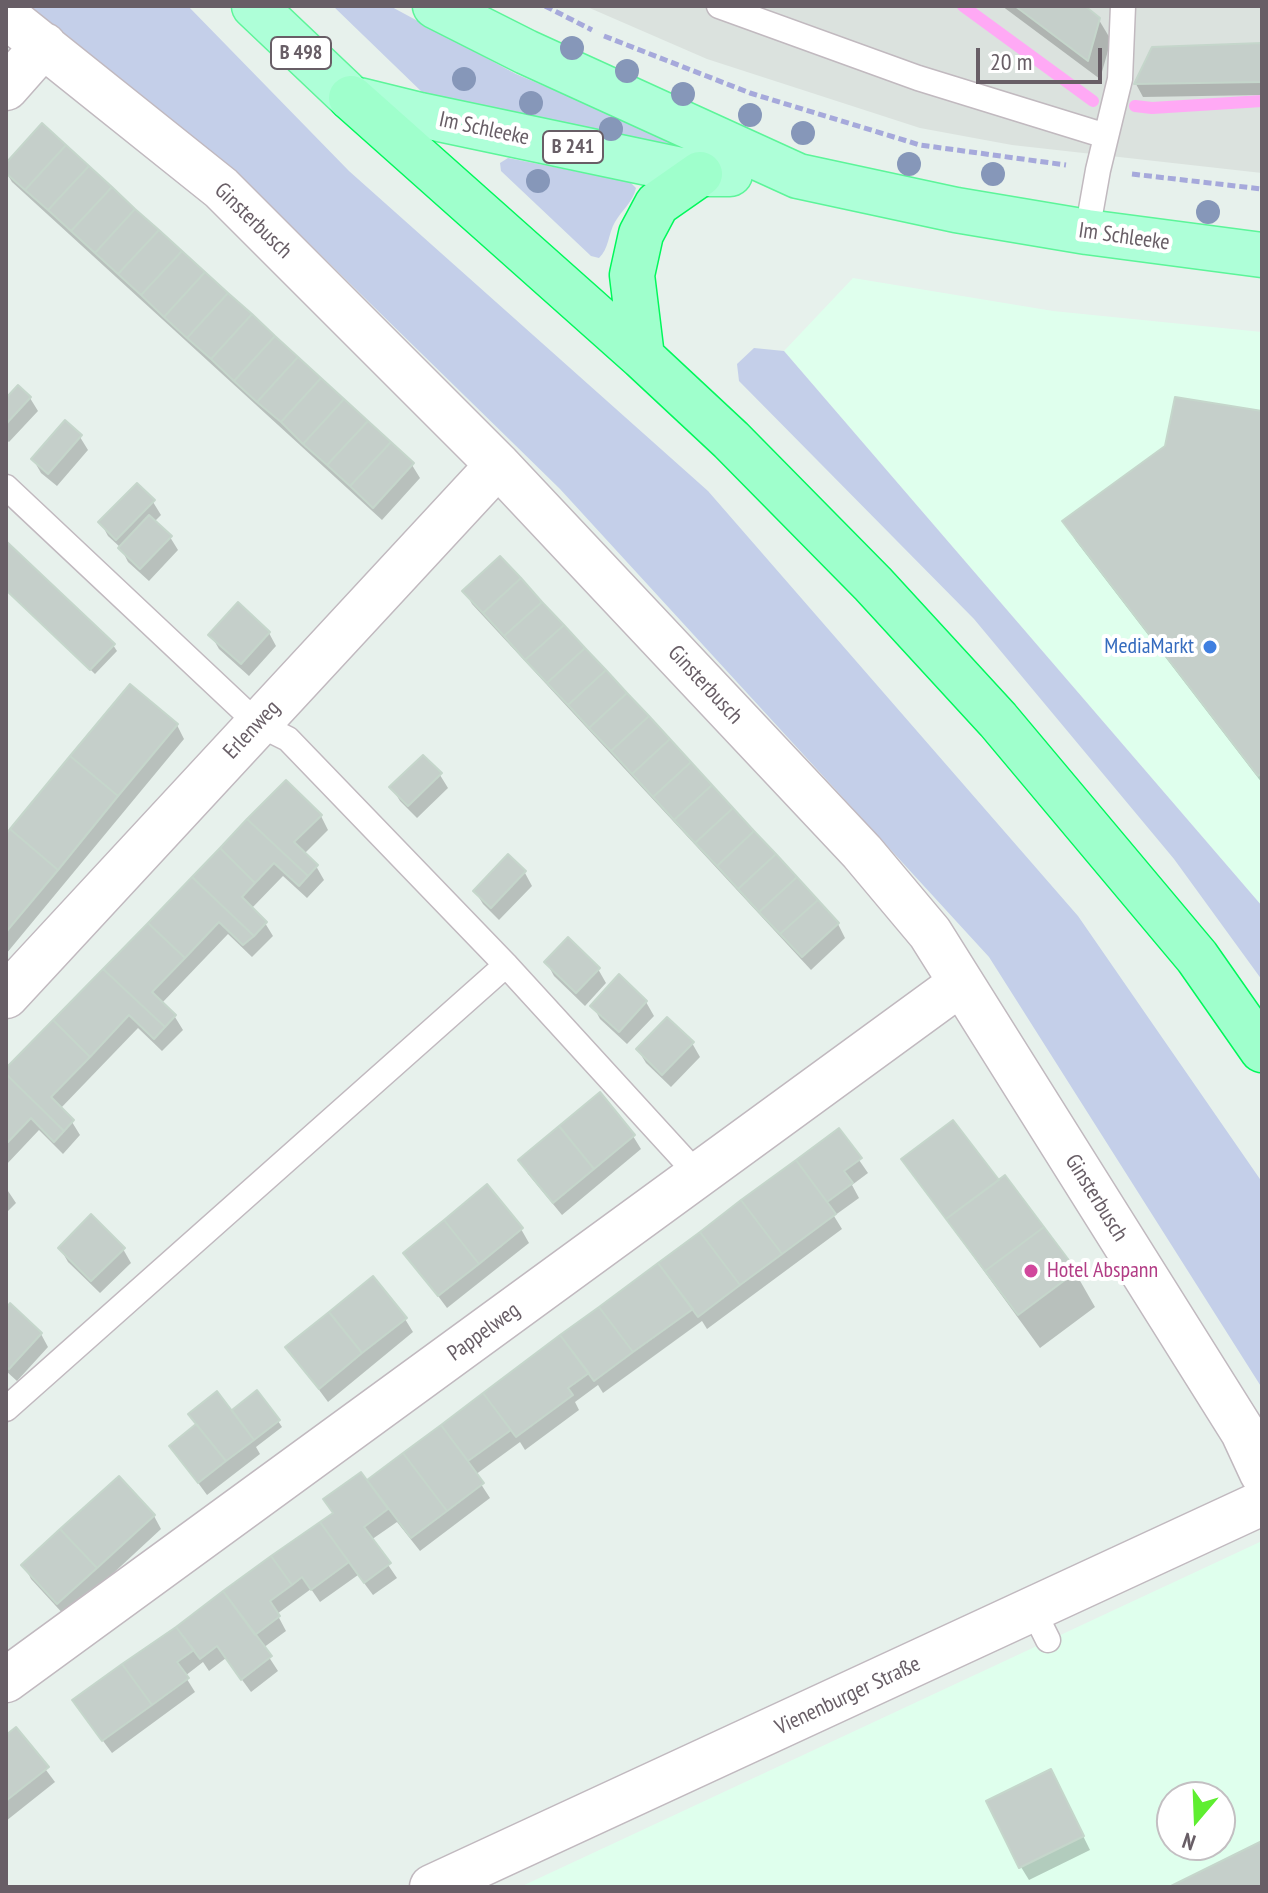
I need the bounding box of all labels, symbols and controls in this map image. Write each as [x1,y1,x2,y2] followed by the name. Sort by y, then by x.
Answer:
[980,32,1106,82] scale bar
[271,37,331,69] road number: B 498
[990,46,1032,77] text: 20 m
[436,107,532,151] street label: Im Schleeke
[543,131,603,163] road number: B 241
[209,178,297,264] street label: Ginsterbusch
[1077,218,1171,256] street label: Im Schleeke
[1104,634,1194,660] place label: MediaMarkt
[1201,638,1219,656] marker: MediaMarkt
[662,640,748,730] street label: Ginsterbusch
[218,695,286,765] street label: Erlenweg
[1059,1150,1133,1246] street label: Ginsterbusch
[1047,1258,1158,1284] place label: Hotel Abspann
[1022,1262,1040,1280] marker: Hotel Abspann
[443,1297,525,1367] street label: Pappelweg
[771,1651,925,1741] street label: Vienenburger Straße
[1156,1781,1236,1861] north arrow
[1179,1827,1199,1857] text: N

